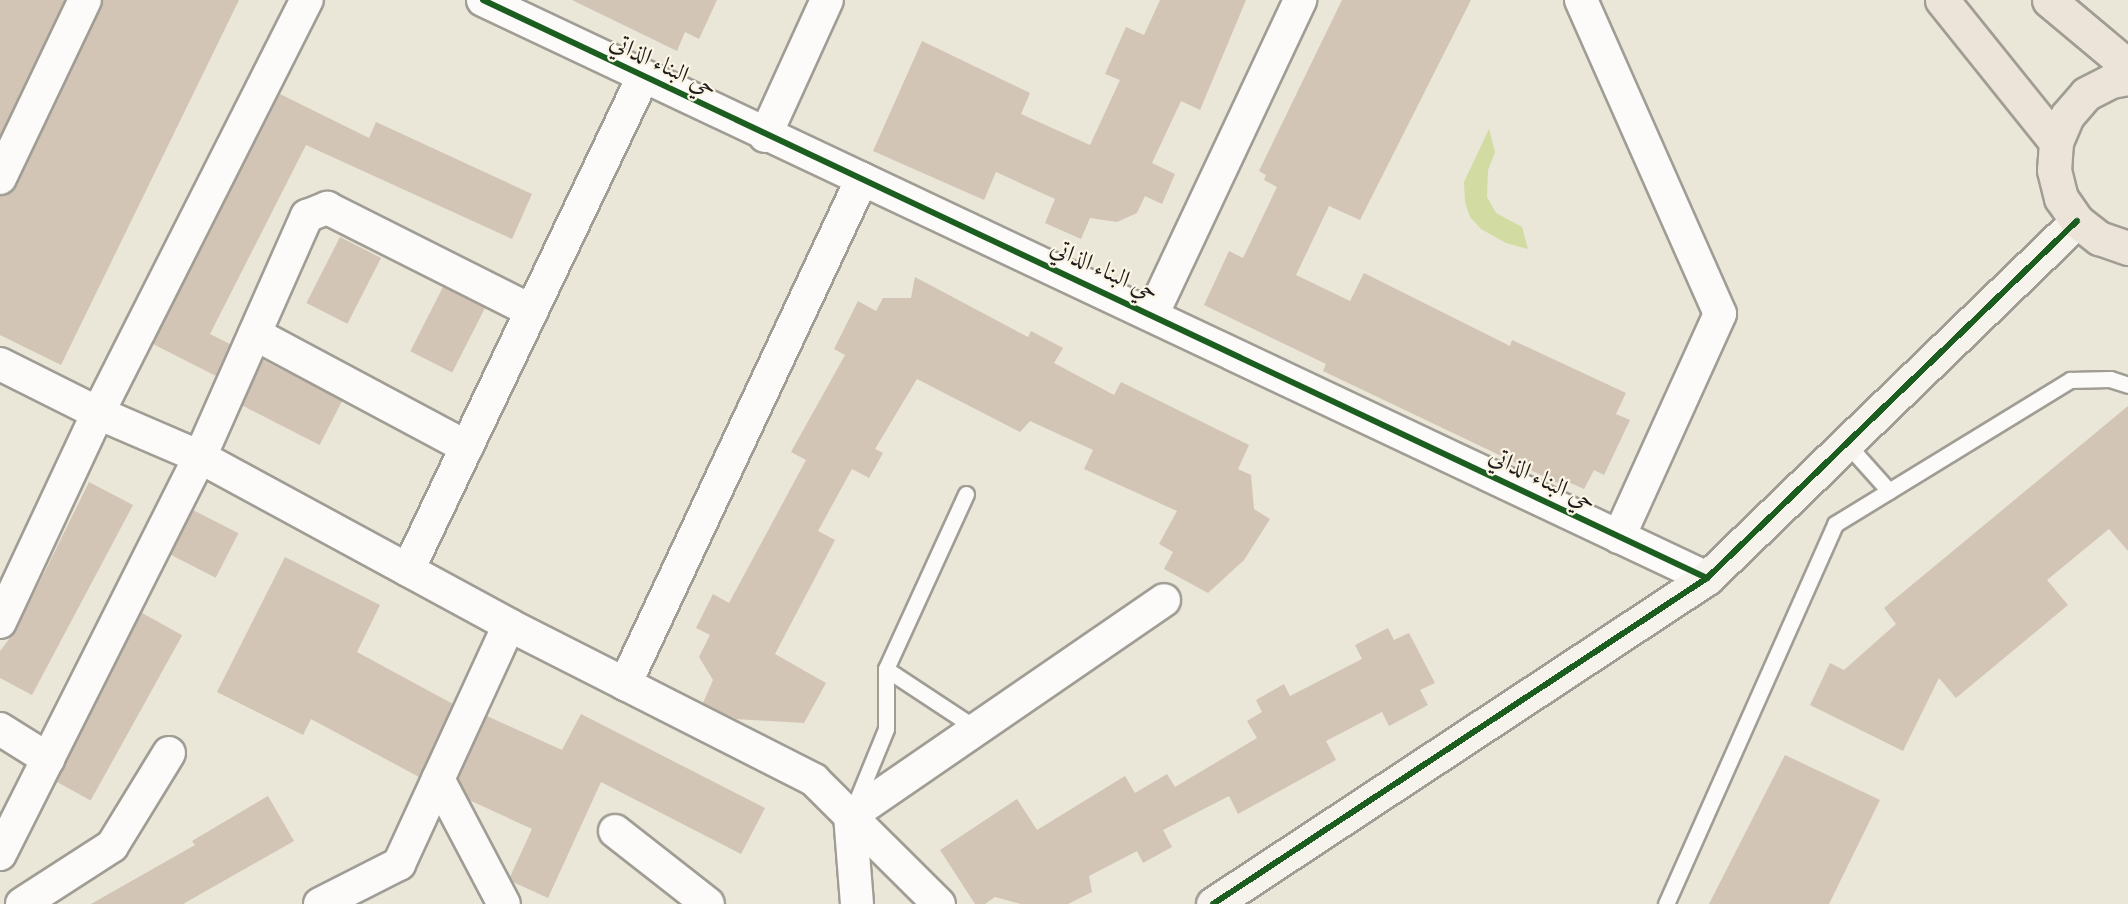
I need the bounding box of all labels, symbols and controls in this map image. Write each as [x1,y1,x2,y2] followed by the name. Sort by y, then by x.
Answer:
[605,28,721,104] street label: حي البناء الذاتي
[1046,234,1162,308] street label: حي البناء الذاتي
[1484,442,1600,518] street label: حي البناء الذاتي

